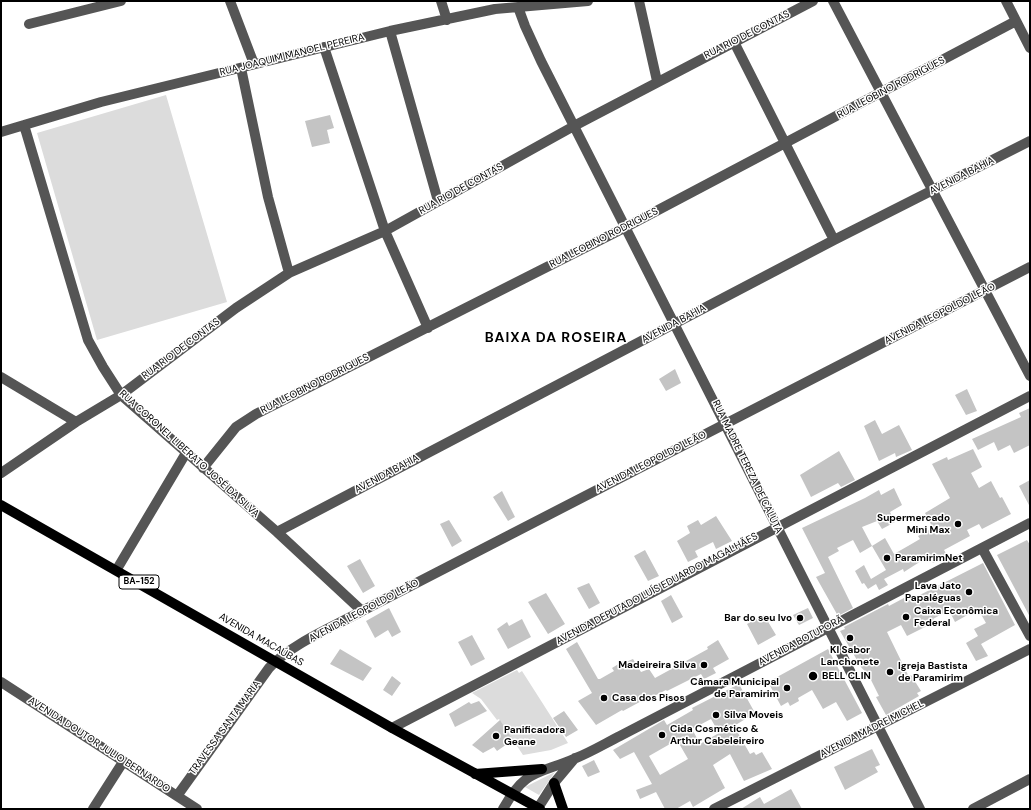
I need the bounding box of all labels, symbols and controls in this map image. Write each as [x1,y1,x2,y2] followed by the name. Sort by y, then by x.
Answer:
[702,8,792,62] street label: RUA RIO DE CONTAS
[218,31,366,79] street label: RUA JOAQUIM MANOEL PEREIRA
[835,54,947,122] street label: RUA LEOBINO RODRIGUES
[928,154,996,198] street label: AVENIDA BAHIA
[417,161,505,217] street label: RUA RIO DE CONTAS
[548,205,660,271] street label: RUA LEOBINO RODRIGUES
[883,281,997,347] street label: AVENIDA LEOPOLDO LEÃO
[640,302,708,346] street label: AVENIDA BAHIA
[140,316,222,382] street label: RUA RIO DE CONTAS
[485,330,627,346] district label: BAIXA DA ROSEIRA
[259,351,371,417] street label: RUA LEOBINO RODRIGUES
[116,388,262,520] street label: RUA CORONEL LIBERATO JOSÉ DA SILVA
[709,398,785,536] street label: RUA MADRE TEREZA DE CALUTA
[594,429,708,495] street label: AVENIDA LEOPOLDO LEÃO
[353,452,421,496] street label: AVENIDA BAHIA
[877,512,950,536] place label: Supermercado Mini Max
[953,519,963,529] marker: Supermercado Mini Max
[554,531,760,647] street label: AVENIDA DEPUTADO LUÍS EDUARDO MAGALHÃES
[895,552,963,564] place label: ParamirimNet
[882,553,892,563] marker: ParamirimNet
[119,575,159,589] road number: BA-152
[307,577,421,645] street label: AVENIDA LEOPOLDO LEÃO
[905,580,961,604] place label: Lava Jato Papaléguas
[964,587,974,597] marker: Lava Jato Papaléguas
[914,605,998,628] place label: Caixa Econômica Federal
[217,611,305,669] street label: AVENIDA MACAÚBAS
[724,612,792,624] place label: Bar do seu Ivo
[901,612,911,622] marker: Caixa Econômica Federal
[756,613,846,669] street label: AVENIDA BOTUPORÃ
[795,613,805,623] marker: Bar do seu Ivo
[845,633,855,643] marker: KI Sabor Lanchonete
[821,644,879,668] place label: KI Sabor Lanchonete
[618,659,696,671] place label: Madeireira Silva
[699,660,709,670] marker: Madeireira Silva
[898,660,968,684] place label: Igreja Bastista de Paramirim
[885,667,895,677] marker: Igreja Bastista de Paramirim
[807,670,819,682] marker: BELL CLIN
[822,670,871,682] place label: BELL CLIN
[690,676,779,700] place label: Câmara Municipal de Paramirim
[187,678,263,778] street label: TRAVESSA SANTA MARIA
[782,683,792,693] marker: Câmara Municipal de Paramirim
[612,692,685,704] place label: Casa dos Pisos
[599,693,609,703] marker: Casa dos Pisos
[26,694,172,796] street label: AVENIDA DOUTOR JULIO BERNARDO
[818,698,926,760] street label: AVENIDA MADRE MICHEL
[724,709,783,721] place label: Silva Moveis
[711,710,721,720] marker: Silva Moveis
[670,723,764,746] place label: Cida Cosmético & Arthur Cabeleireiro
[504,724,565,748] place label: Panificadora Geane
[657,730,667,740] marker: Cida Cosmético & Arthur Cabeleireiro
[491,731,501,741] marker: Panificadora Geane

